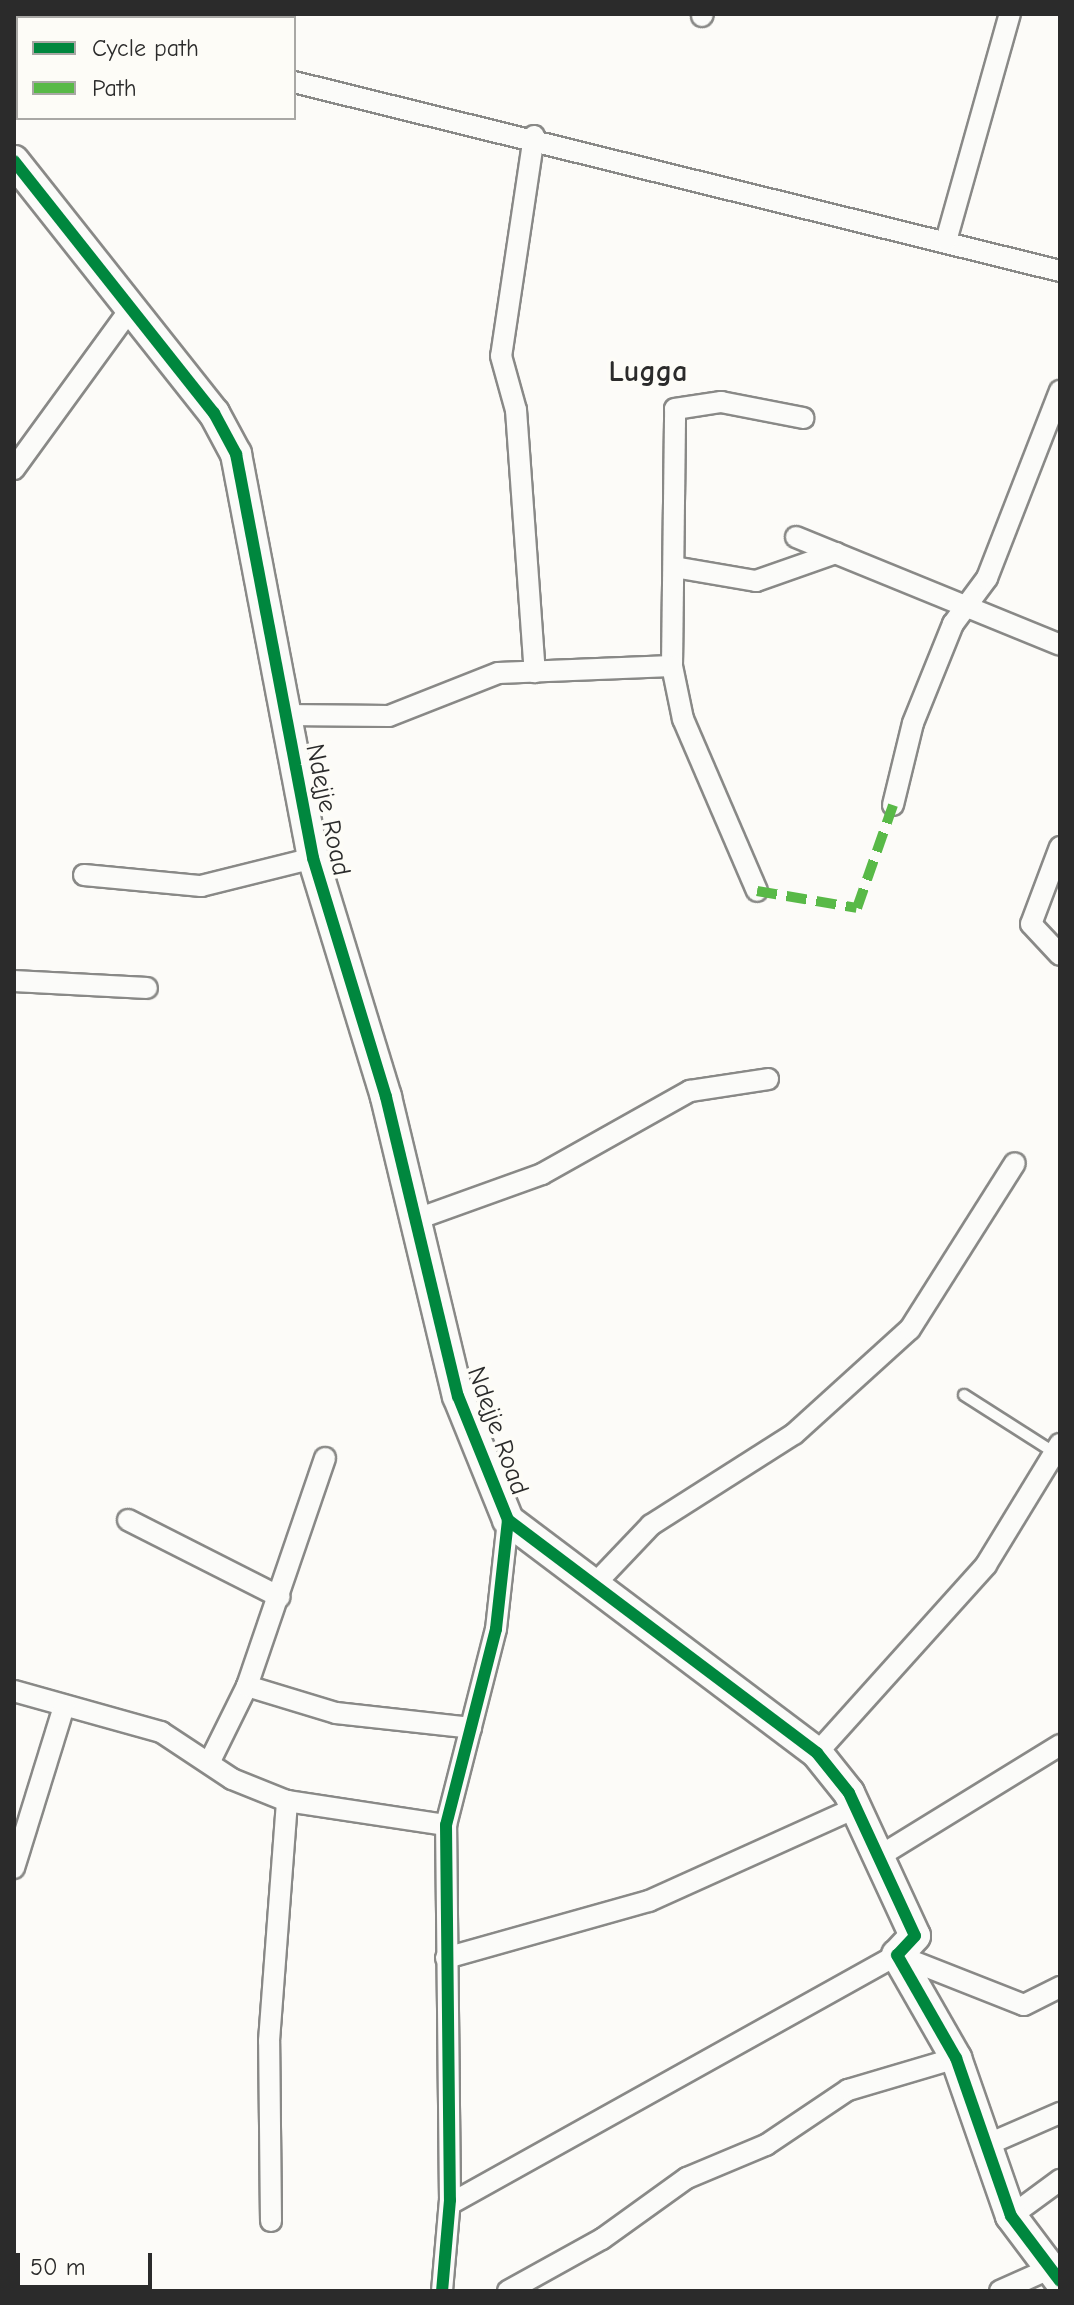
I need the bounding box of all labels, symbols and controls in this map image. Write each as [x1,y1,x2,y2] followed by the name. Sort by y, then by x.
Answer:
[16,16,296,120] legend
[92,34,199,62] text: Cycle path
[92,74,137,102] text: Path
[608,354,688,390] district label: Lugga
[298,741,356,879] street label: Ndejje Road
[459,1363,535,1499] street label: Ndejje Road
[20,2237,156,2287] scale bar
[30,2253,86,2281] text: 50 m

